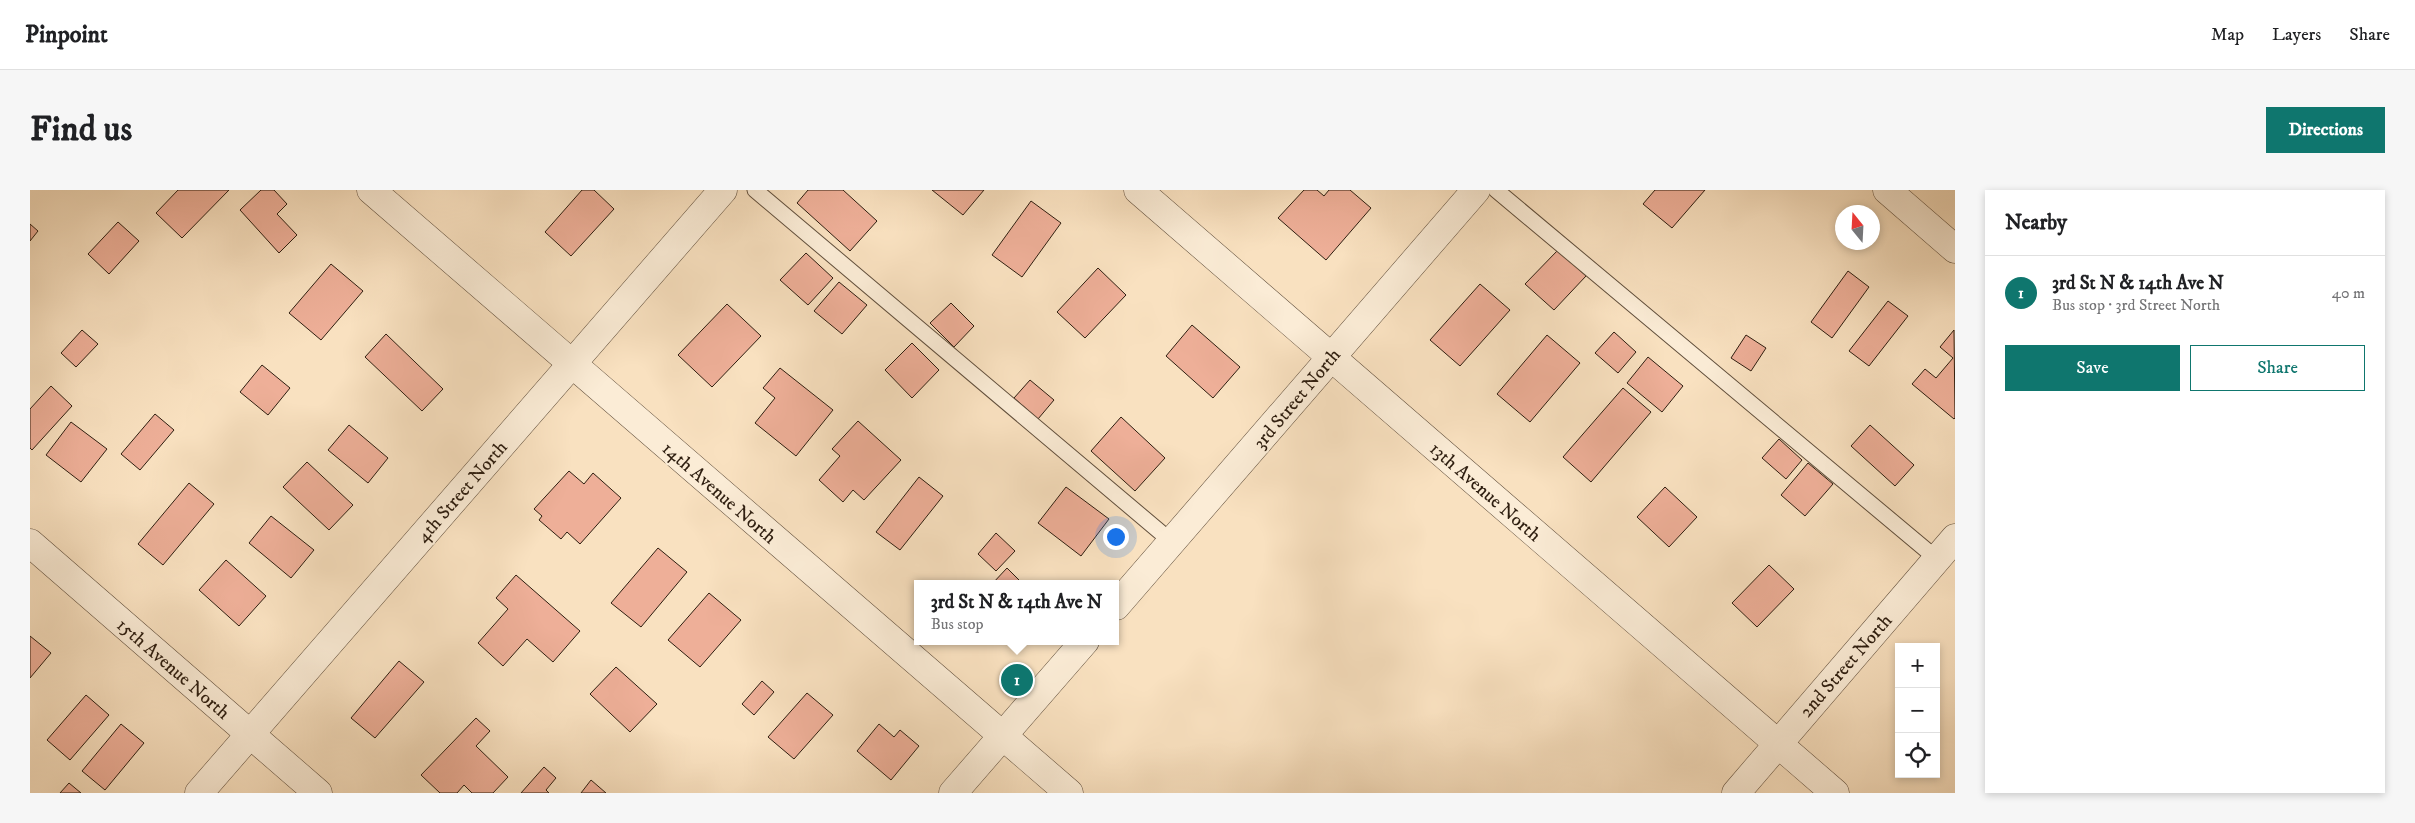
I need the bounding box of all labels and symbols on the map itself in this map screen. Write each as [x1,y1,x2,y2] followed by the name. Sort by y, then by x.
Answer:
[1835,205,1880,250] north arrow
[1248,344,1346,454] street label: 3rd Street North
[412,436,513,548] street label: 4th Street North
[657,437,781,549] street label: 14th Avenue North
[1424,437,1546,547] street label: 13th Avenue North
[1103,524,1129,550] your location
[1795,610,1897,722] street label: 2nd Street North
[112,614,234,725] street label: 15th Avenue North
[1001,661,1033,699] pin: 1

